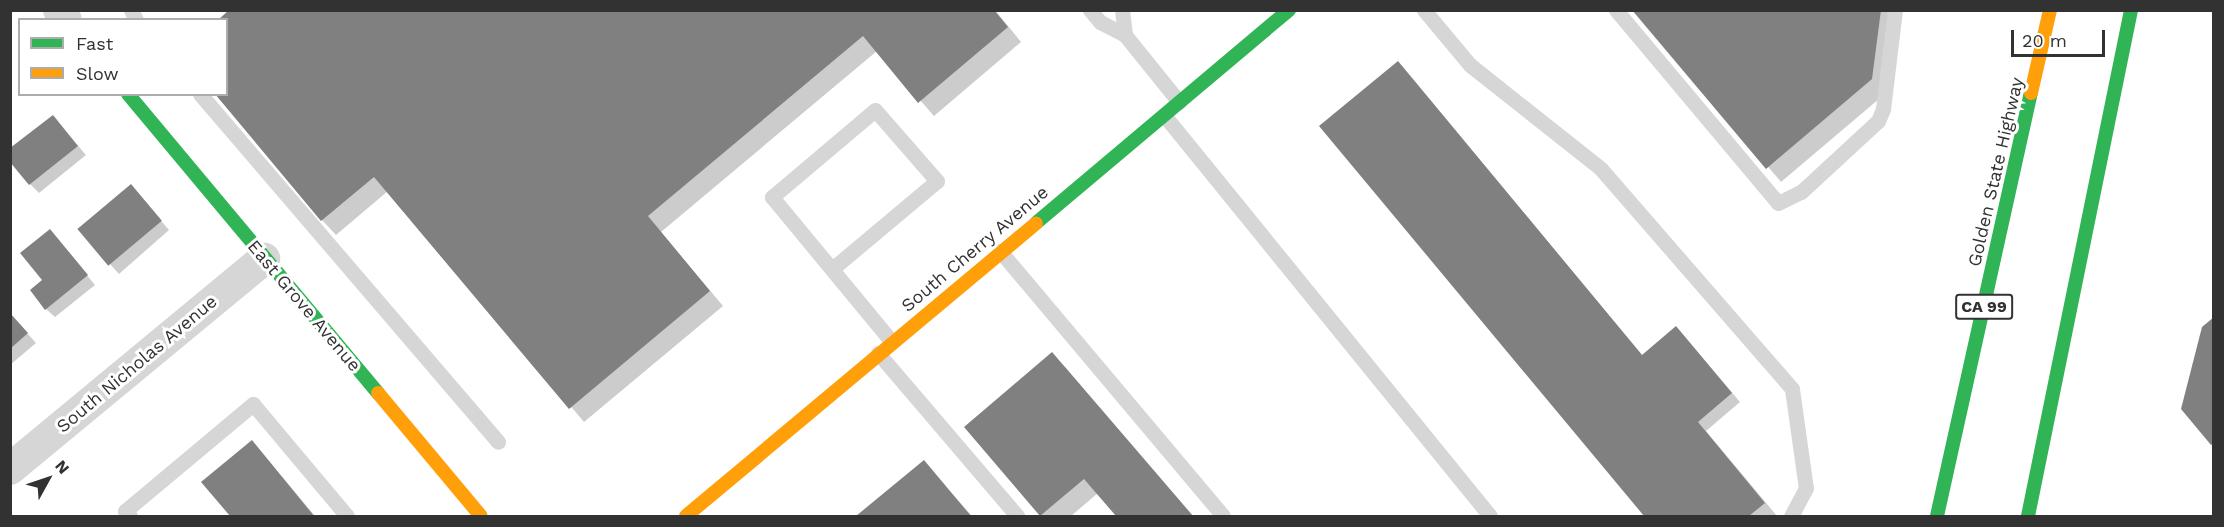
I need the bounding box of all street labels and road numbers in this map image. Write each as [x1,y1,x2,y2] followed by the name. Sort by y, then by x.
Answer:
[1964,75,2028,269] street label: Golden State Highway
[897,181,1053,317] street label: South Cherry Avenue
[243,236,365,376] street label: East Grove Avenue
[52,290,222,438] street label: South Nicholas Avenue
[1954,294,2014,320] road number: CA 99

